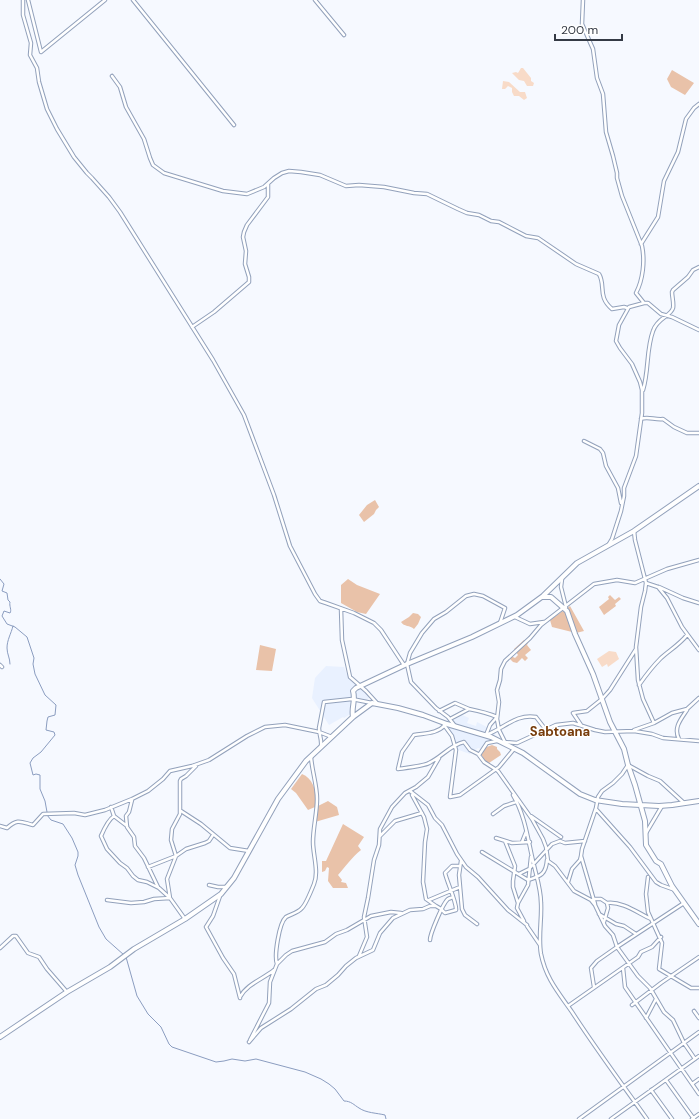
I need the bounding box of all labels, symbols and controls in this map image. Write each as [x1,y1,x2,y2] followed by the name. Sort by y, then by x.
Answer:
[555,16,622,42] scale bar
[561,22,598,38] text: 200 m
[530,723,590,740] district label: Sabtoana

